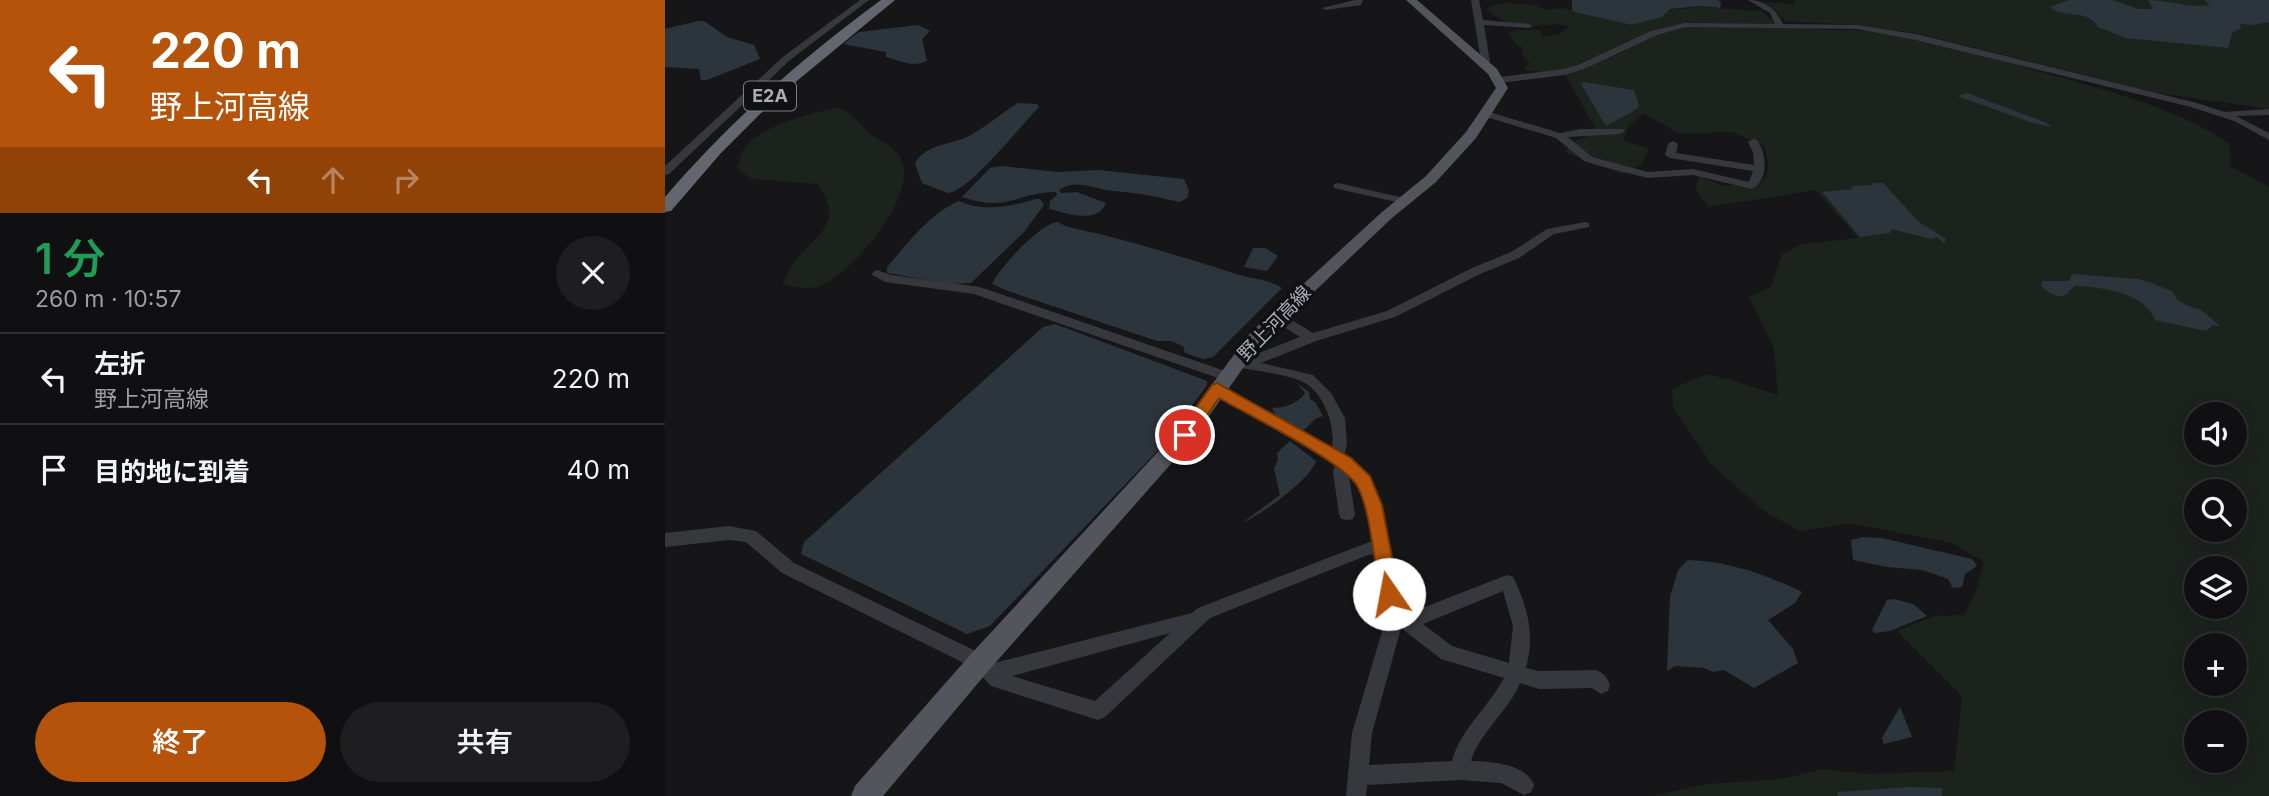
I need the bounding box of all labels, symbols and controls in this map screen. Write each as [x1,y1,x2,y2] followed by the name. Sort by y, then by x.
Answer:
[150,21,301,80] text: 220 m
[35,28,126,119] icon: left
[744,82,796,110] road number: E2A
[150,87,310,126] text: 野上河高線
[241,161,279,199] icon: left
[314,161,352,199] icon: ahead
[387,161,425,199] icon: right
[35,233,105,284] text: 1 分
[556,236,630,310] button: close
[1233,281,1316,366] street label: 野上河高線
[35,285,181,313] text: 260 m · 10:57
[94,348,146,379] text: 左折
[35,360,73,398] icon: left
[552,363,630,394] text: 220 m
[94,385,209,413] text: 野上河高線
[2184,402,2247,773] map controls
[2184,402,2247,465] button: sound
[1155,405,1215,465] pin
[1166,416,1204,454] icon: arrive
[35,451,73,489] icon: arrive
[567,454,630,485] text: 40 m
[94,456,250,487] text: 目的地に到着
[2184,479,2247,542] button: search
[2184,556,2247,619] button: layers
[1352,557,1426,631] position arrow
[2184,633,2247,696] button: +
[35,702,326,782] button: 終了
[340,702,630,782] button: 共有
[2184,710,2247,773] button: −

